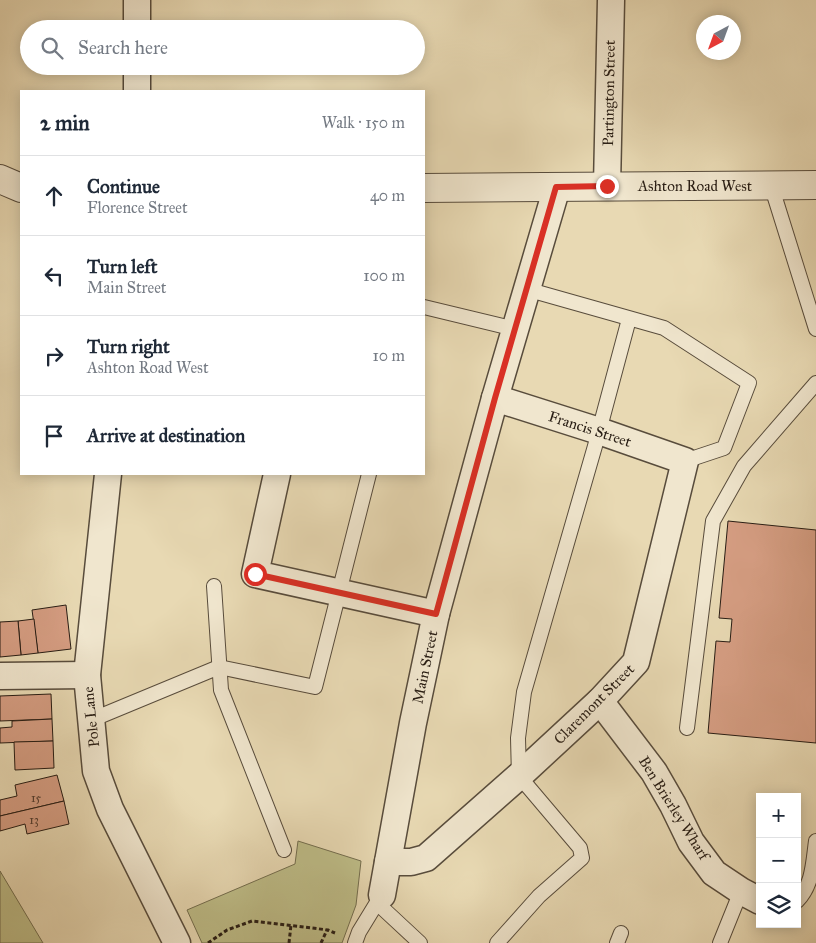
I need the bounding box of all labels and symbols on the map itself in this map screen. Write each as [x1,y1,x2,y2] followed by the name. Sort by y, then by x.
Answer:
[696,15,741,60] north arrow
[599,39,619,146] street label: Partington Street
[596,175,619,198] route end
[637,177,753,195] street label: Ashton Road West
[546,407,634,451] street label: Francis Street
[244,563,267,586] route start
[408,628,442,705] street label: Main Street
[550,660,638,748] street label: Claremont Street
[79,686,103,748] street label: Pole Lane
[635,753,715,866] street label: Ben Brierley Wharf
[31,791,42,805] house number: 15
[29,813,39,827] house number: 13

